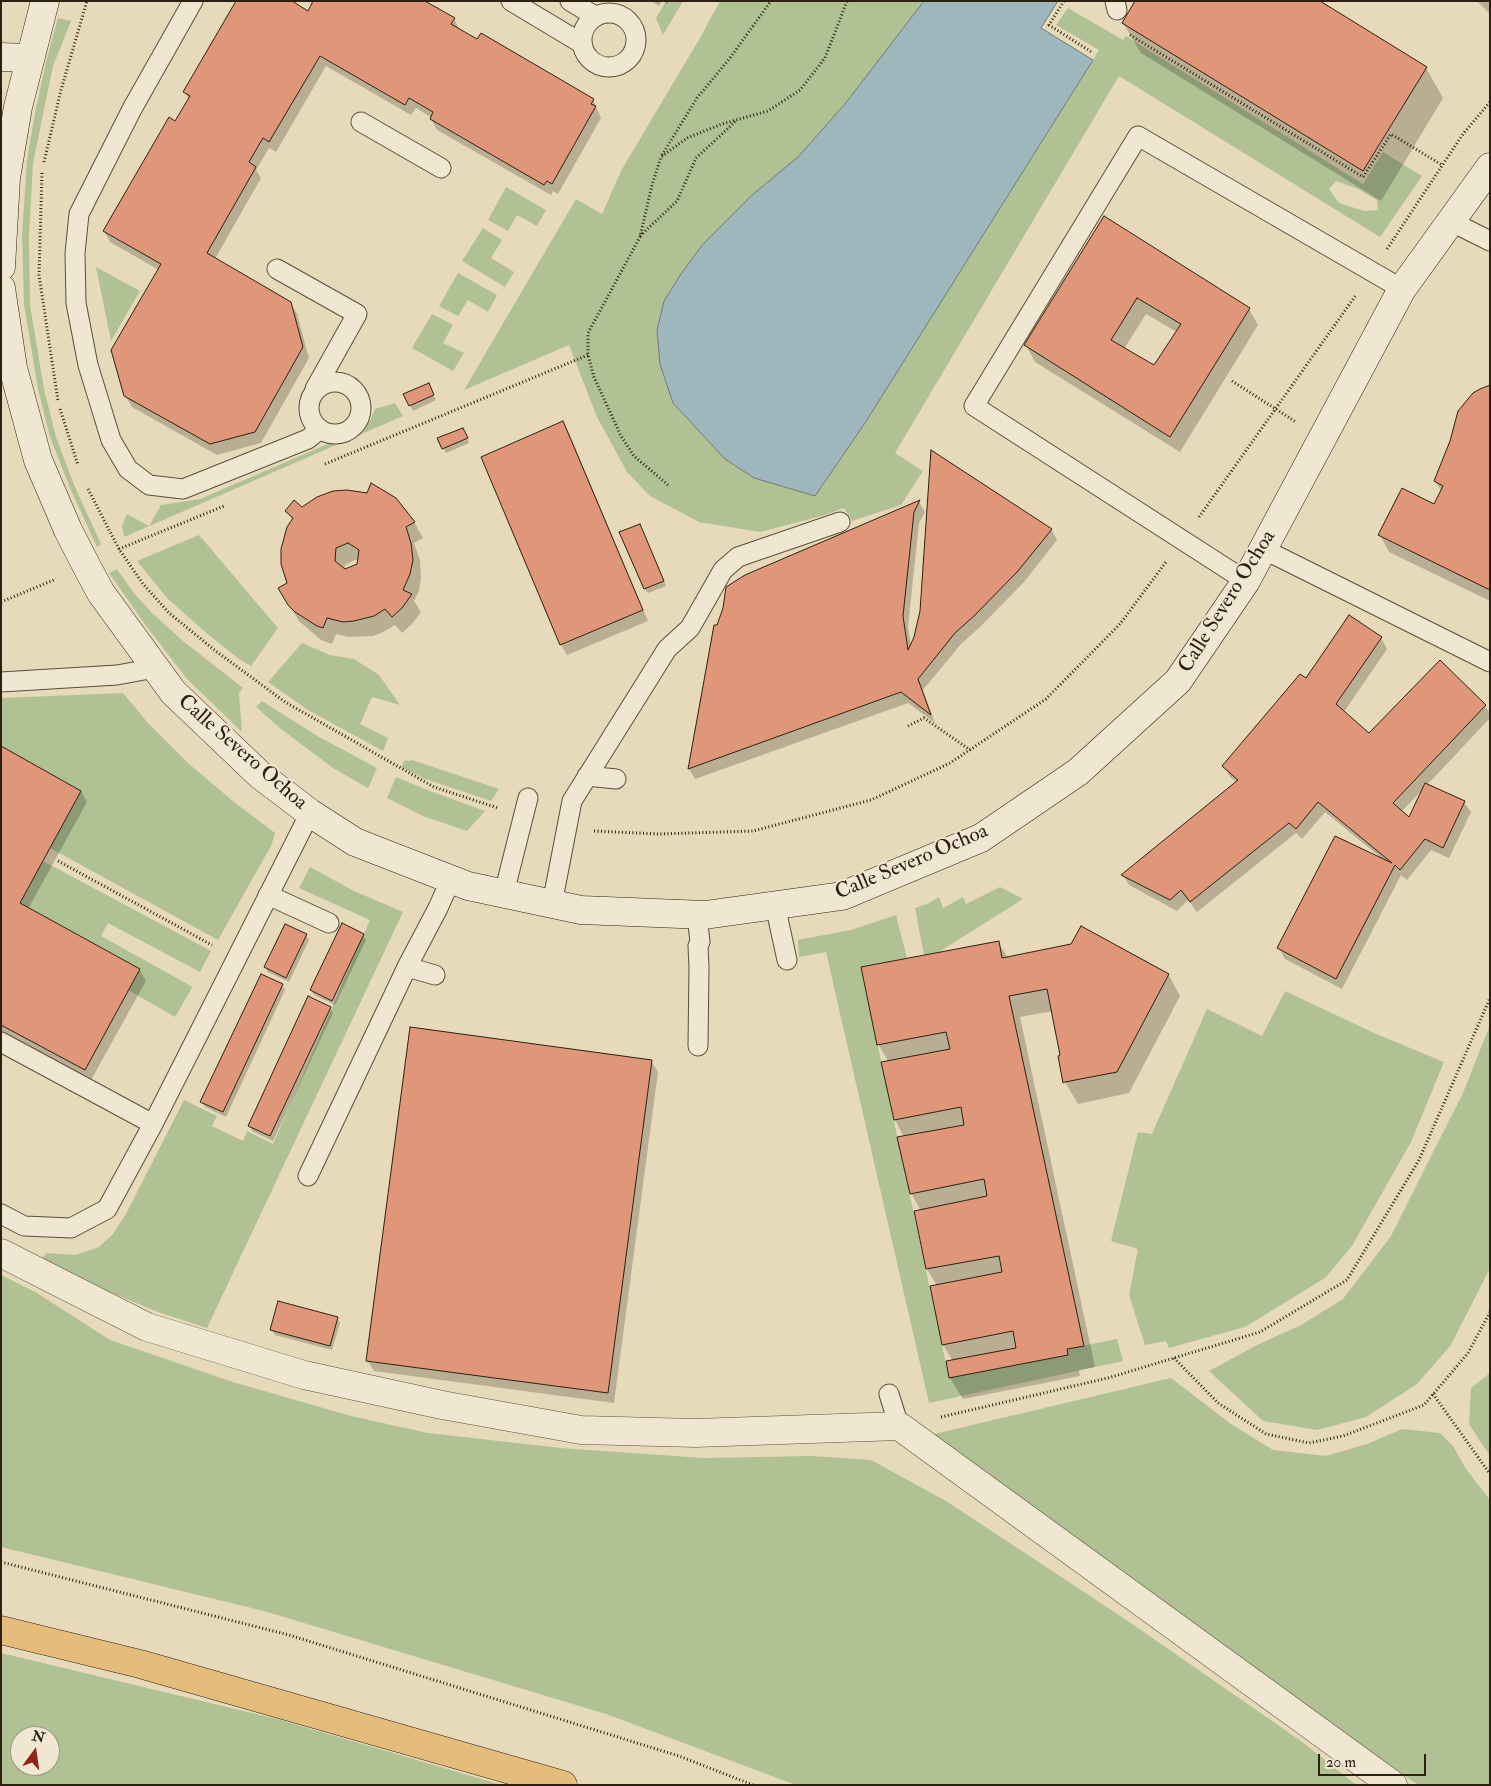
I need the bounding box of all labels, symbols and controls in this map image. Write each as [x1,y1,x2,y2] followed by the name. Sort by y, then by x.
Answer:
[1174,526,1282,678] street label: Calle Severo Ochoa
[172,690,312,816] street label: Calle Severo Ochoa
[832,819,992,907] street label: Calle Severo Ochoa
[10,1726,60,1776] north arrow
[30,1727,47,1747] text: N
[1321,1744,1428,1776] scale bar
[1326,1753,1356,1772] text: 20 m

